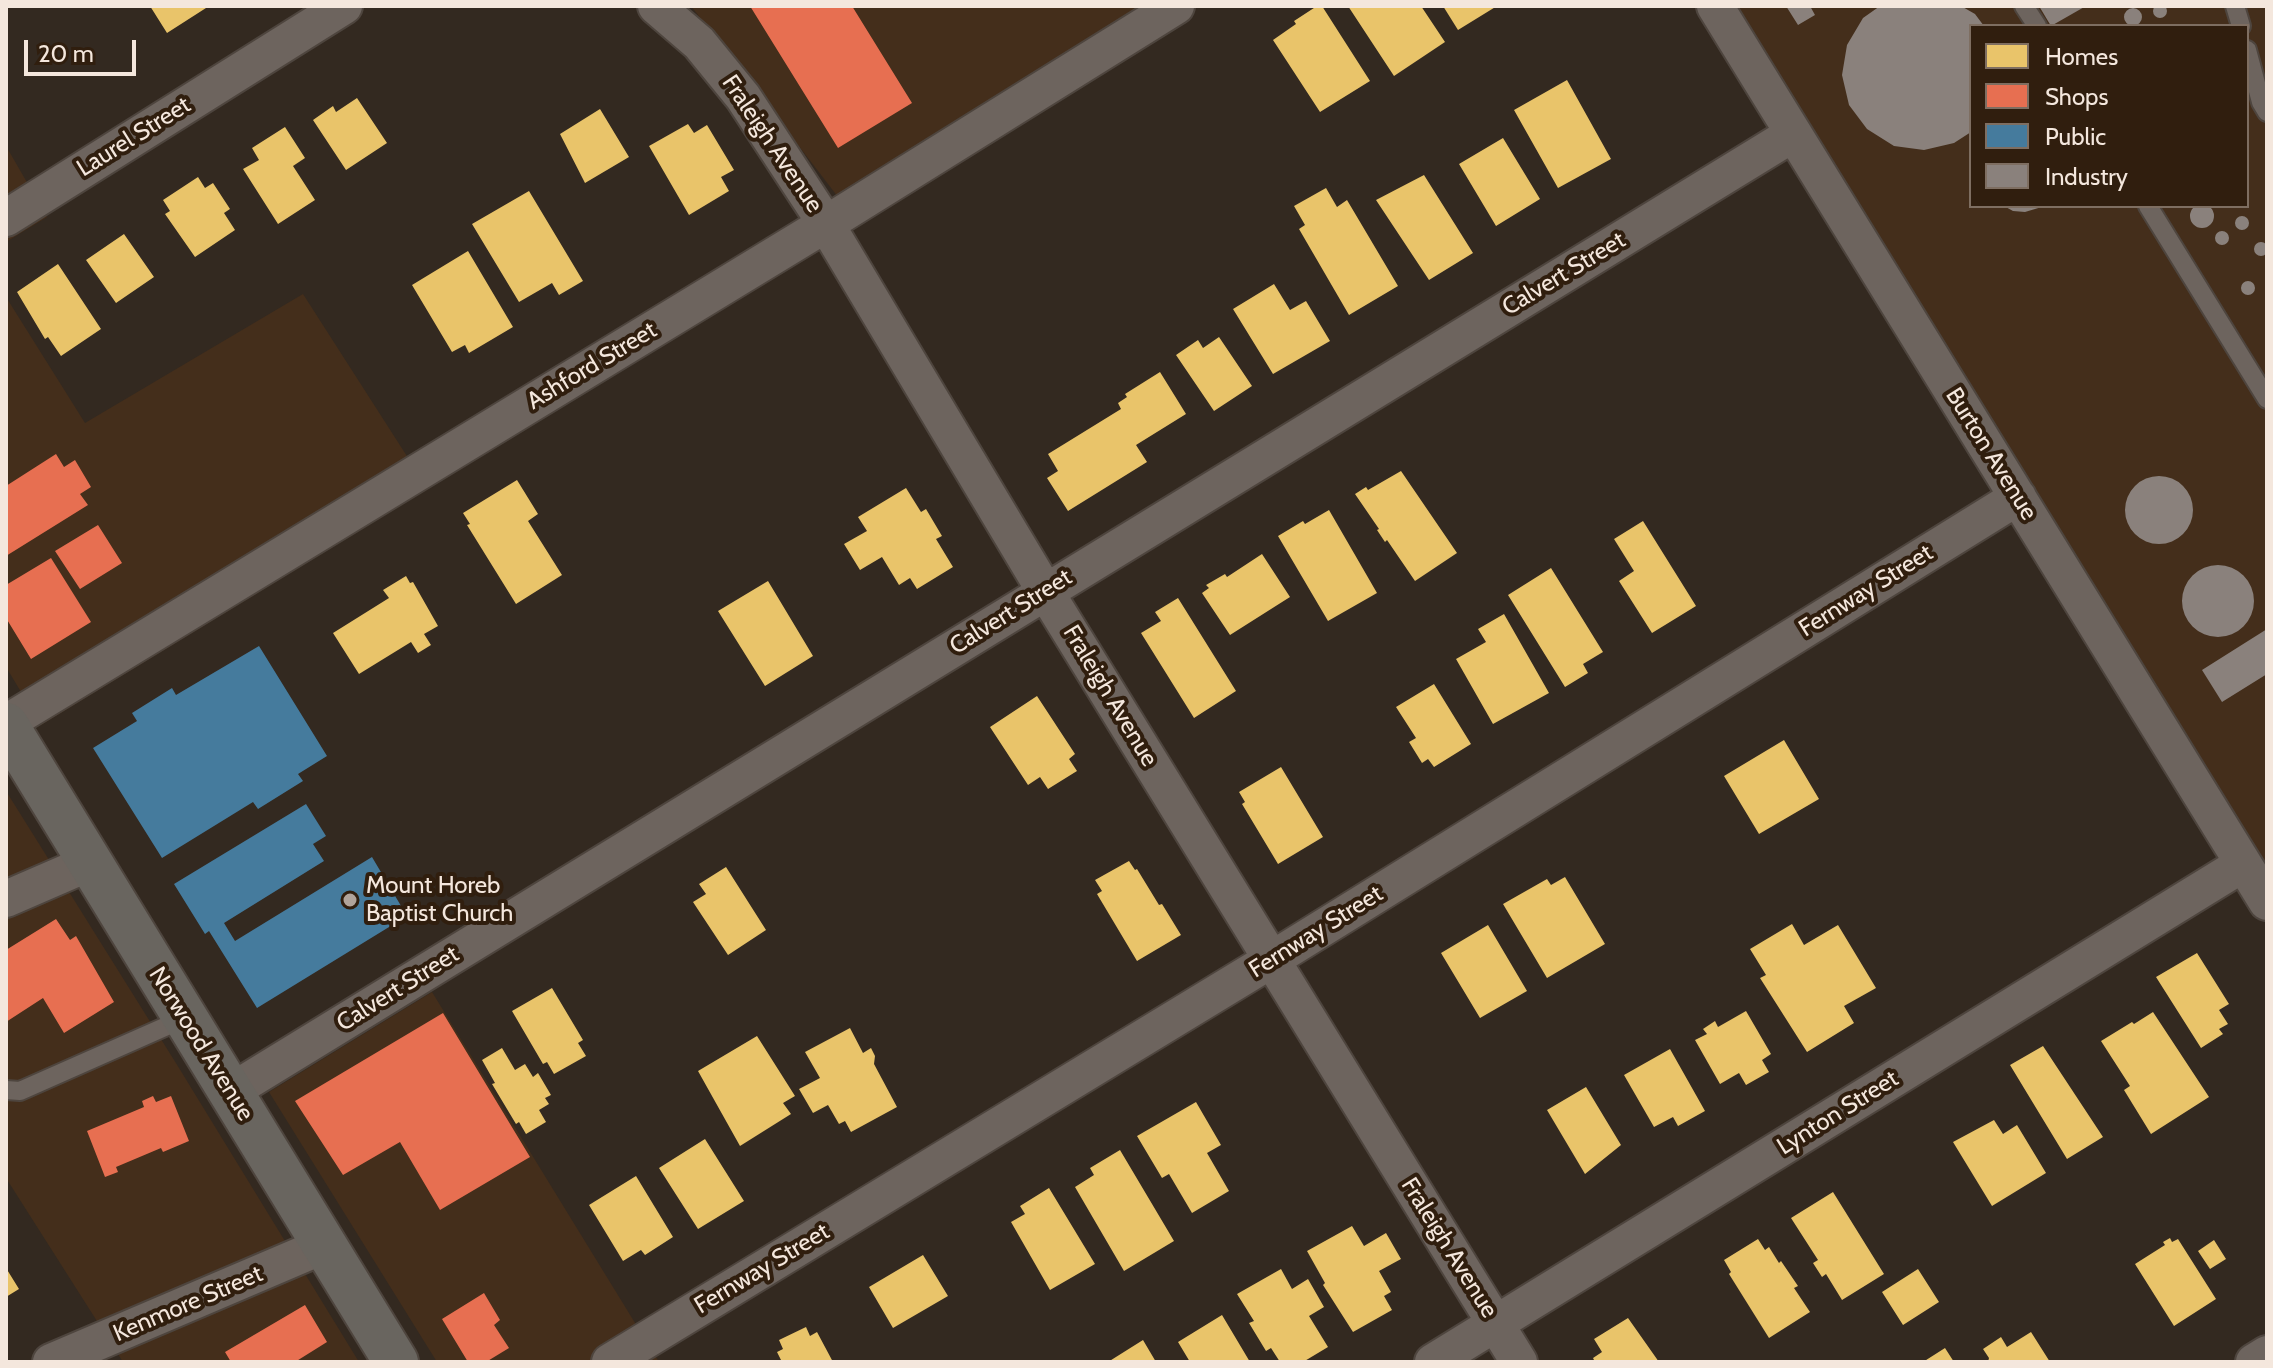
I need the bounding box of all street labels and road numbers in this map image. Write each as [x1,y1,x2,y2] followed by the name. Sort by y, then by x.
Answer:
[715,70,829,218] street label: Fraleigh Avenue
[72,91,196,183] street label: Laurel Street
[1497,226,1631,322] street label: Calvert Street
[522,316,662,416] street label: Ashford Street
[1939,383,2043,525] street label: Burton Avenue
[1794,538,1938,644] street label: Fernway Street
[945,563,1077,661] street label: Calvert Street
[1057,620,1163,772] street label: Fraleigh Avenue
[1244,879,1388,985] street label: Fernway Street
[332,940,464,1038] street label: Calvert Street
[142,962,260,1126] street label: Norwood Avenue
[1772,1064,1904,1162] street label: Lynton Street
[1394,1173,1504,1323] street label: Fraleigh Avenue
[689,1217,835,1321] street label: Fernway Street
[109,1260,267,1348] street label: Kenmore Street

